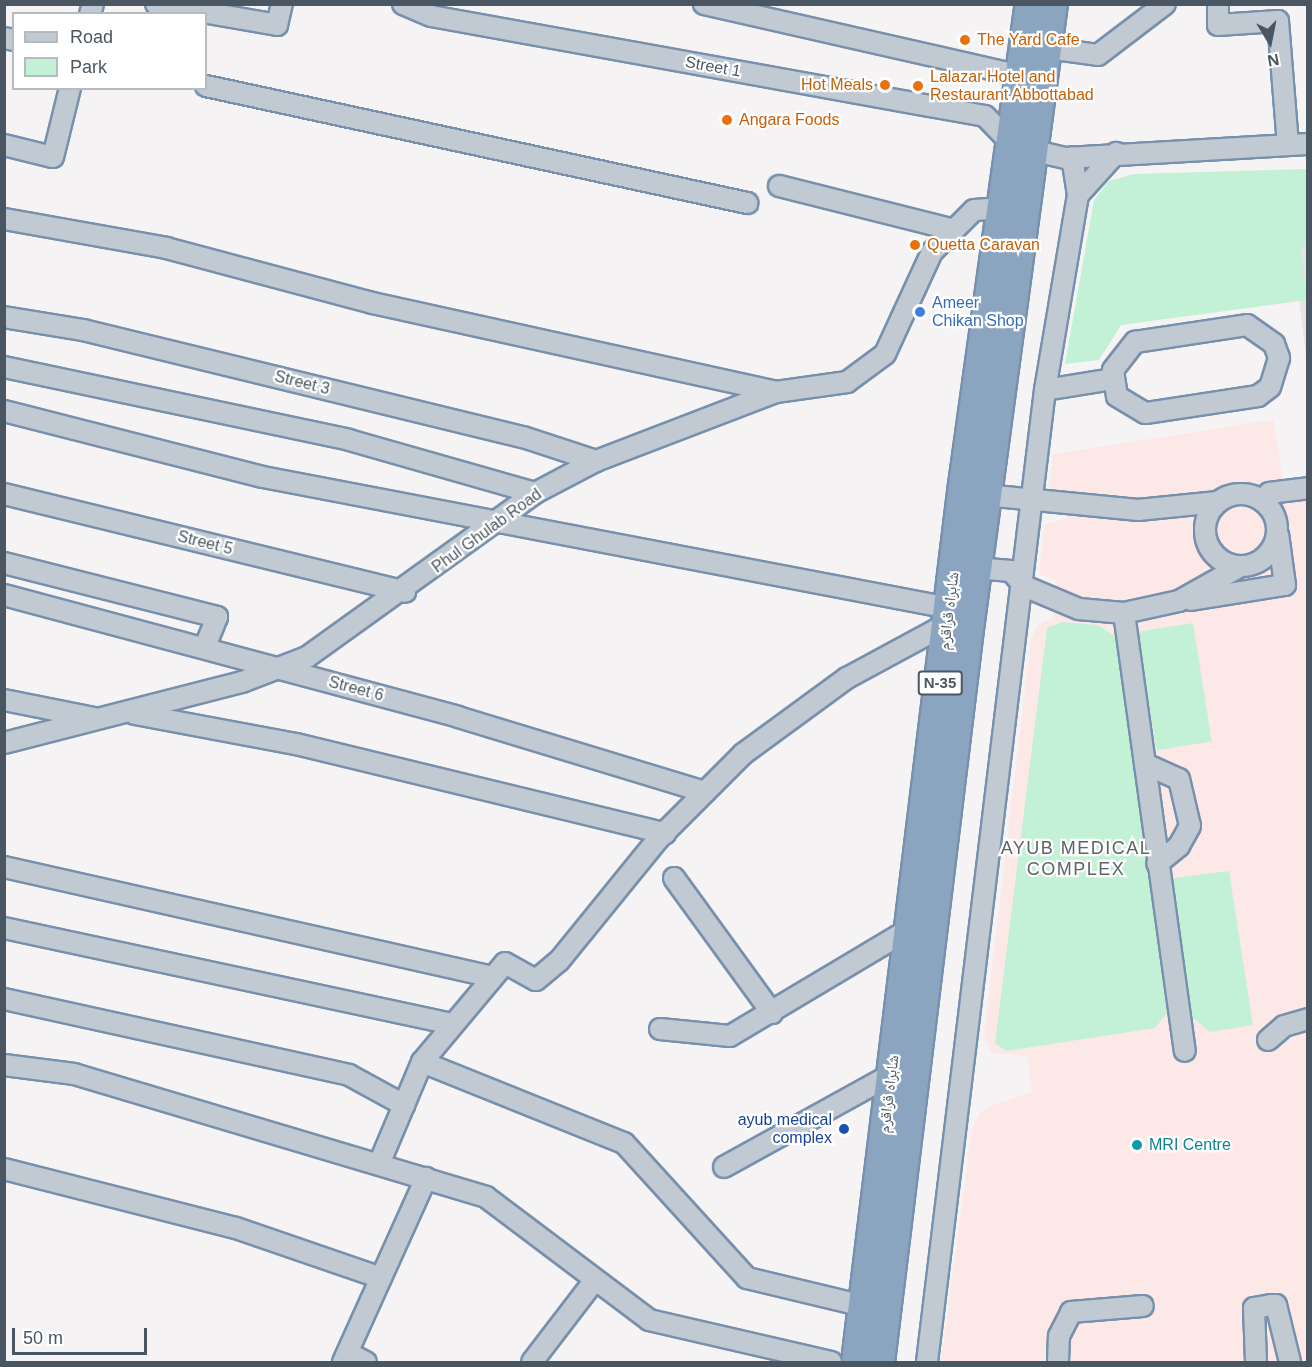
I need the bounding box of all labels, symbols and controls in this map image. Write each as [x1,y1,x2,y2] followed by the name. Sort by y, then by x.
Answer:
[12,12,207,90] legend
[1240,12,1300,72] north arrow
[70,27,113,47] text: Road
[977,30,1080,50] place label: The Yard Cafe
[958,33,972,47] marker: The Yard Cafe
[1266,51,1280,70] text: N
[684,53,742,81] street label: Street 1
[70,57,107,77] text: Park
[930,67,1095,105] place label: Lalazar Hotel and Restaurant Abbottabad
[801,75,873,95] place label: Hot Meals
[878,78,892,92] marker: Hot Meals
[911,79,925,93] marker: Lalazar Hotel and Restaurant Abbottabad
[739,110,840,130] place label: Angara Foods
[720,113,734,127] marker: Angara Foods
[927,235,1040,255] place label: Quetta Caravan
[908,238,922,252] marker: Quetta Caravan
[932,293,1024,331] place label: Ameer Chikan Shop
[913,305,927,319] marker: Ameer Chikan Shop
[272,367,332,399] street label: Street 3
[428,485,546,577] street label: Phul Ghulab Road
[175,527,235,559] street label: Street 5
[935,571,963,651] street label: شاہراہ قراقرم
[918,671,962,695] road number: N-35
[326,672,386,706] street label: Street 6
[1001,838,1151,880] district label: AYUB MEDICAL COMPLEX
[875,1054,903,1134] street label: شاہراہ قراقرم
[738,1110,832,1148] place label: ayub medical complex
[837,1122,851,1136] marker: ayub medical complex
[1149,1135,1231,1155] place label: MRI Centre
[1130,1138,1144,1152] marker: MRI Centre
[15,1316,150,1354] scale bar
[23,1328,63,1348] text: 50 m

